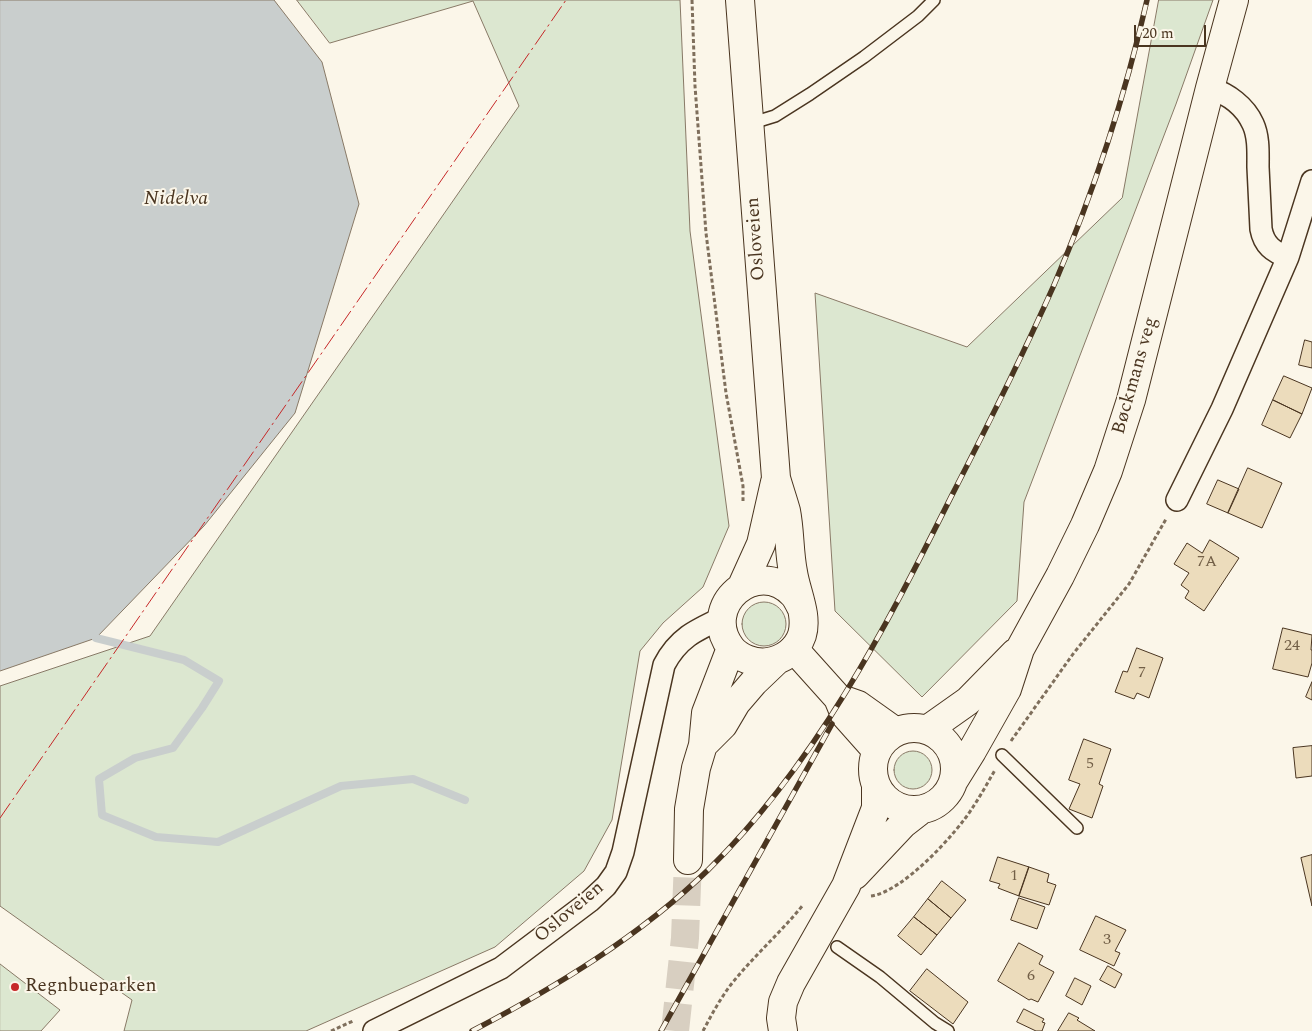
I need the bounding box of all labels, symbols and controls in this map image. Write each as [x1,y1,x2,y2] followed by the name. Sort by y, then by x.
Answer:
[1137,15,1210,47] scale bar
[1142,22,1174,45] text: 20 m
[144,188,208,212] water label: Nidelva
[743,196,771,282] street label: Osloveien
[1108,315,1164,437] street label: Bøckmans veg
[1197,553,1217,573] house number: 7A
[1284,637,1300,657] house number: 24
[1138,664,1146,684] house number: 7
[1086,755,1094,775] house number: 5
[1010,867,1018,887] house number: 1
[531,877,609,949] street label: Osloveien
[1103,931,1111,951] house number: 3
[1027,967,1035,987] house number: 6
[25,976,156,998] place label: Regnbueparken
[9,981,21,993] marker: Regnbueparken

